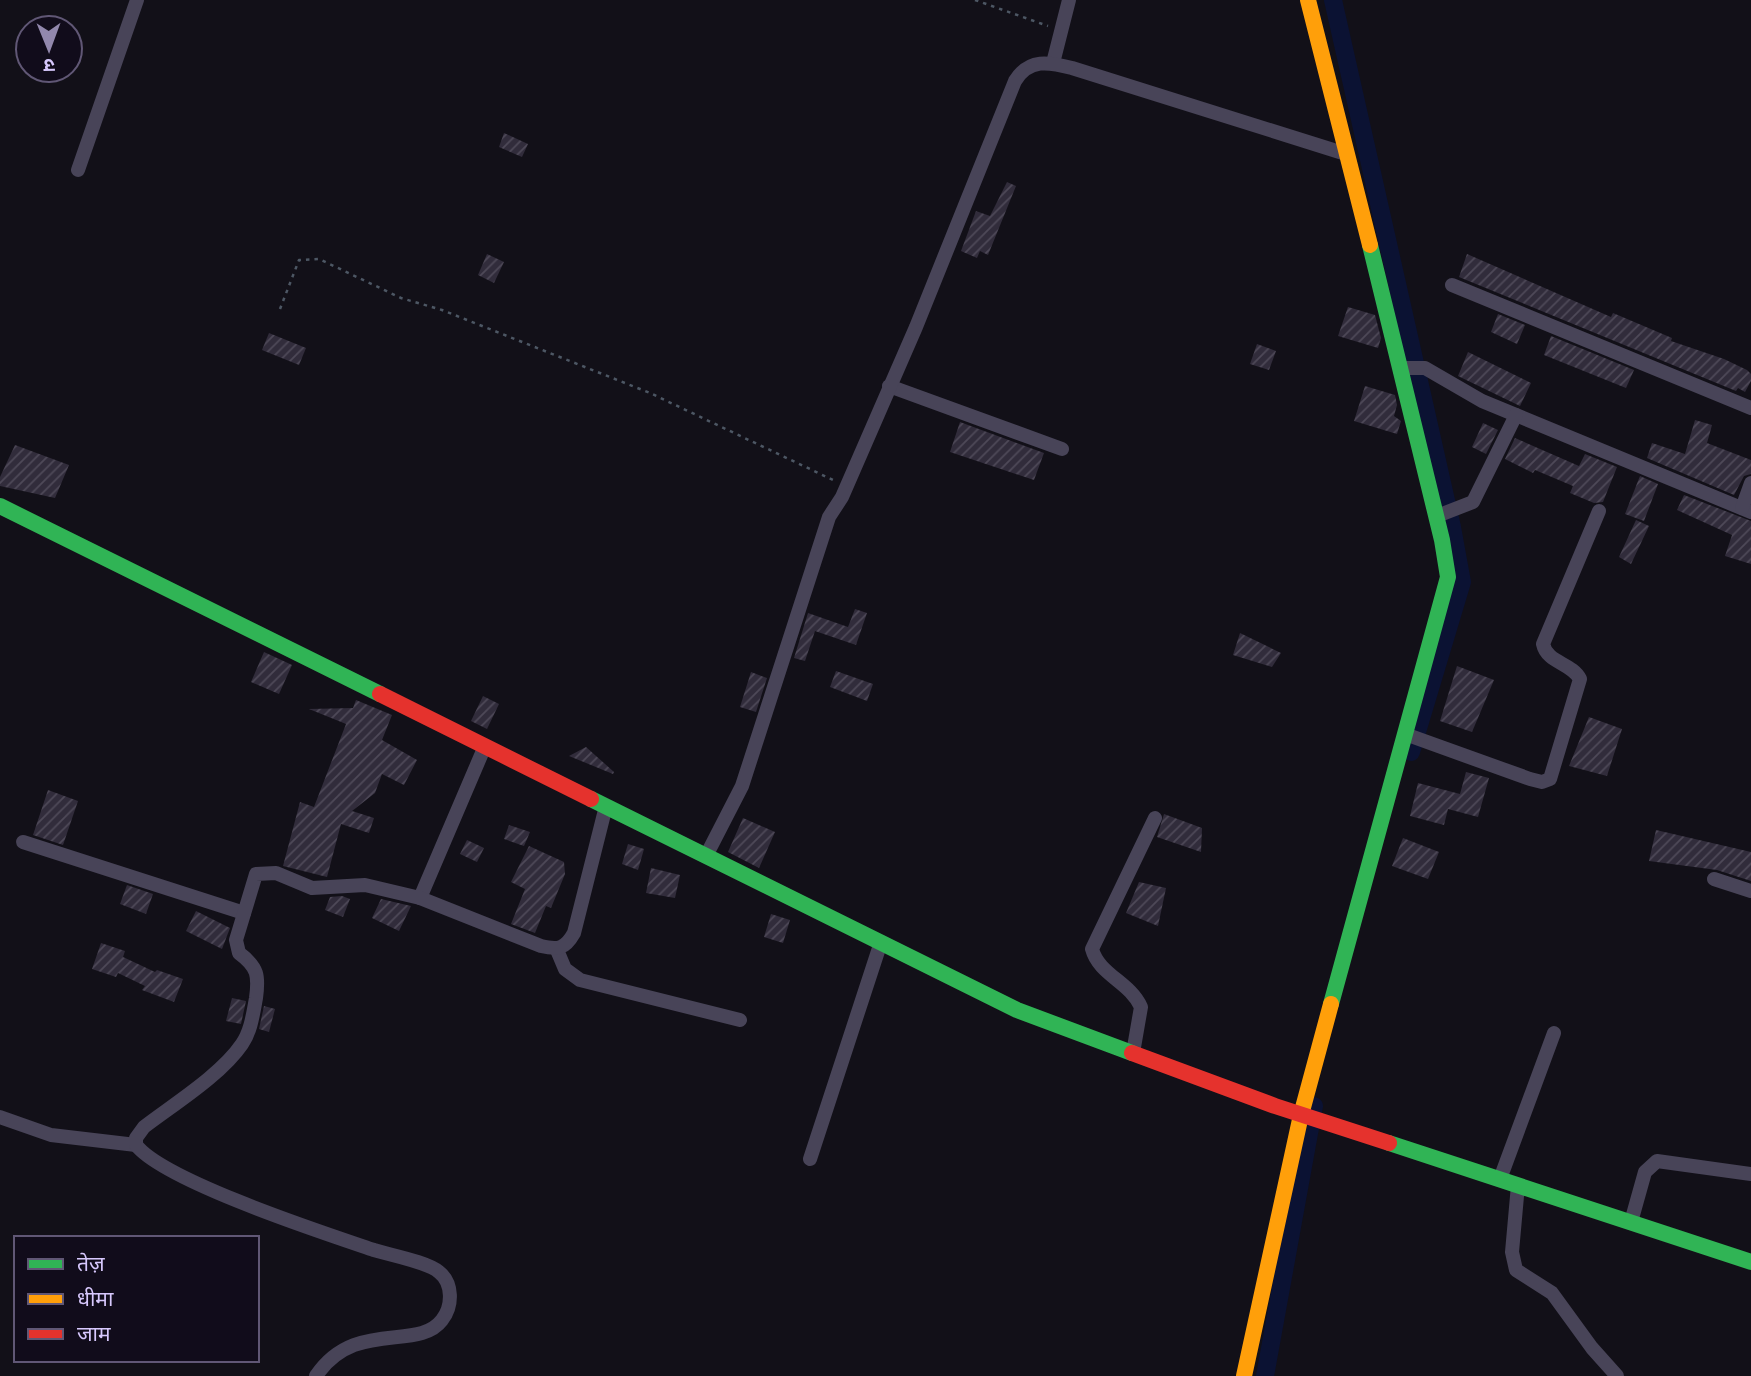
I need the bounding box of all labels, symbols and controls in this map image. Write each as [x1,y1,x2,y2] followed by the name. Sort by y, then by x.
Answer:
[14,14,84,84] north arrow
[43,54,55,78] text: उ
[14,1236,259,1362] legend
[77,1249,105,1277] text: तेज़
[77,1284,114,1312] text: धीमा
[77,1319,111,1347] text: जाम

